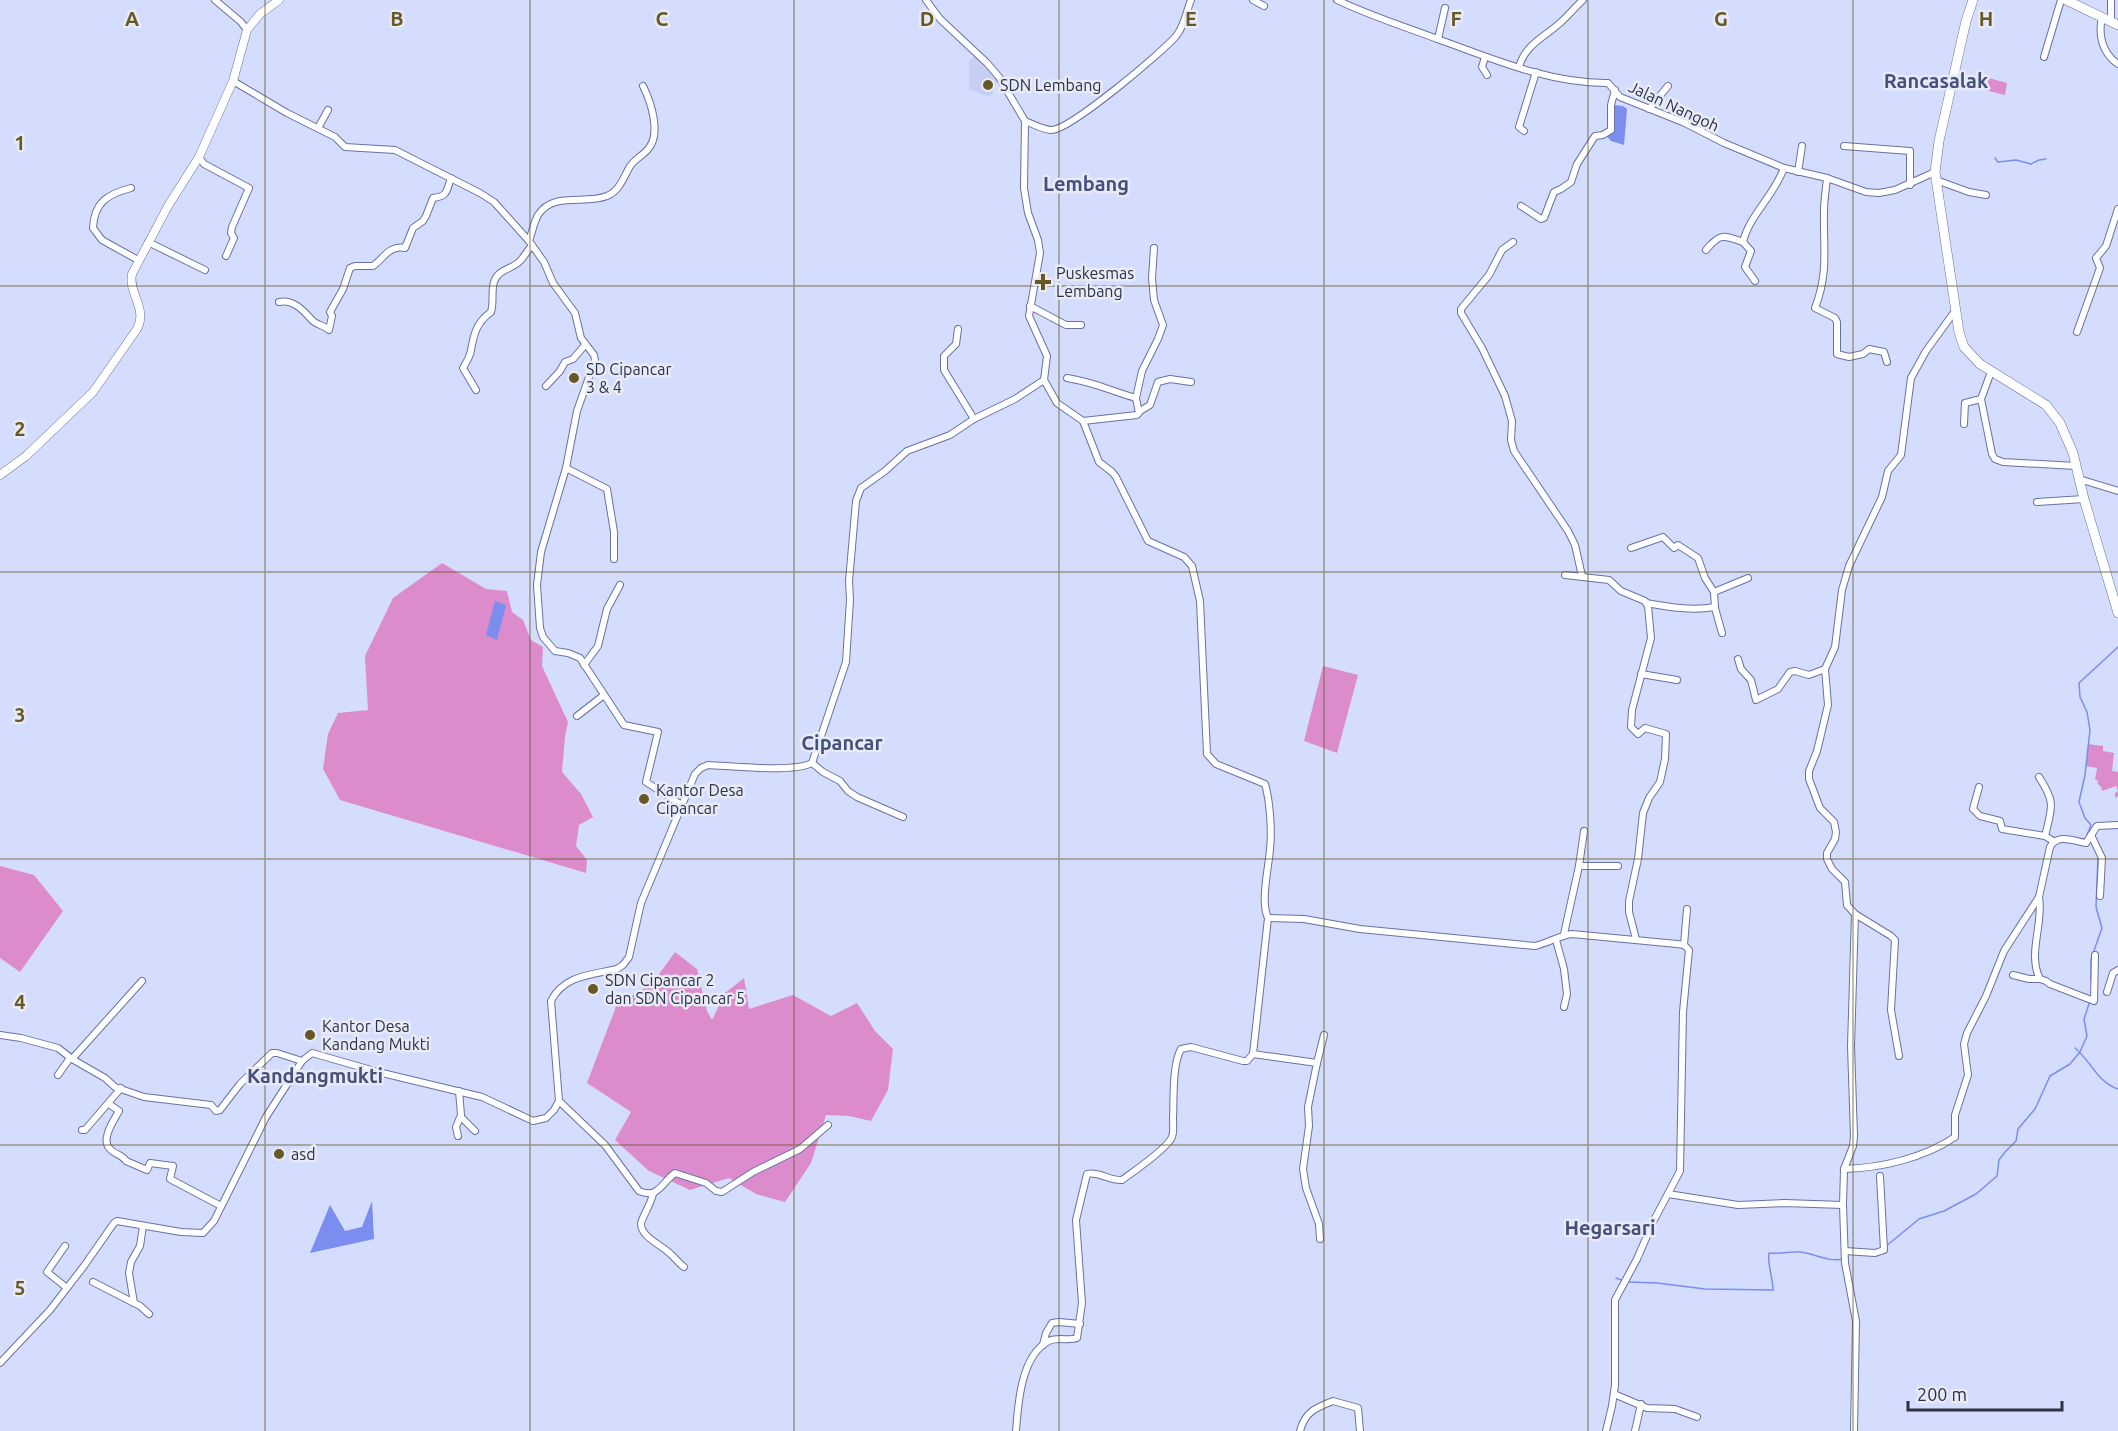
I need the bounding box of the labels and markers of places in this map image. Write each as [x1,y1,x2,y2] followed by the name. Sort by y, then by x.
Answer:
[1000,76,1101,94] place label: SDN Lembang
[981,78,995,92] marker: SDN Lembang
[1056,264,1134,300] place label: Puskesmas Lembang
[1034,273,1052,291] marker: Puskesmas Lembang
[586,360,671,396] place label: SD Cipancar 3 & 4
[567,371,581,385] marker: SD Cipancar 3 & 4
[656,781,744,817] place label: Kantor Desa Cipancar
[637,792,651,806] marker: Kantor Desa Cipancar
[605,971,745,1007] place label: SDN Cipancar 2 dan SDN Cipancar 5
[586,982,600,996] marker: SDN Cipancar 2 dan SDN Cipancar 5
[322,1017,430,1053] place label: Kantor Desa Kandang Mukti
[303,1028,317,1042] marker: Kantor Desa Kandang Mukti
[291,1145,316,1163] place label: asd
[272,1147,286,1161] marker: asd

